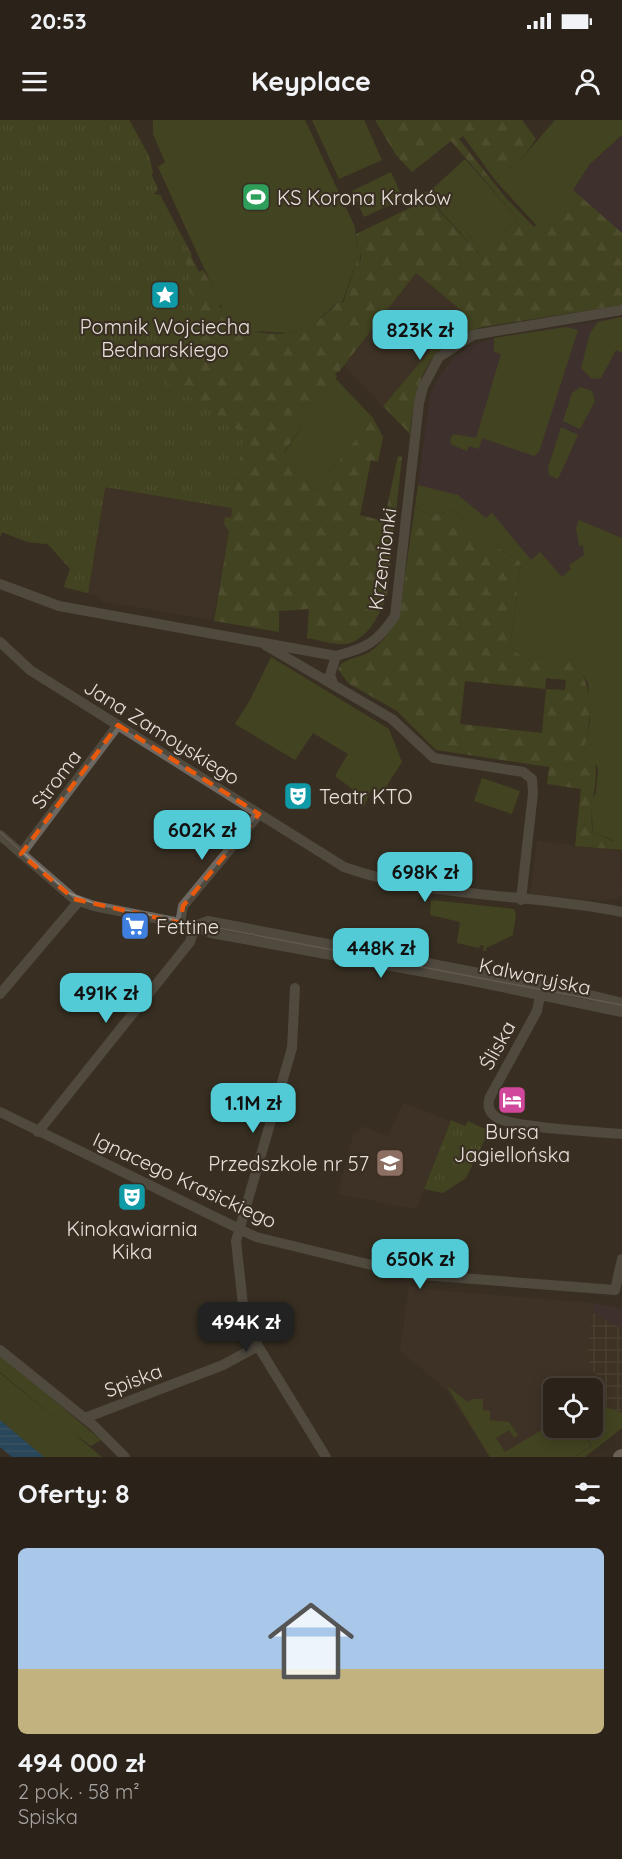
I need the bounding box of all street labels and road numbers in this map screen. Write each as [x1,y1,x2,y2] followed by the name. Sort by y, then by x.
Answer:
[362,506,402,612] street label: Krzemionki
[80,674,244,790] street label: Jana Zamoyskiego
[26,744,86,814] street label: Stroma
[477,952,593,1000] street label: Kalwaryjska
[473,1016,521,1074] street label: Śliska
[89,1126,281,1234] street label: Ignacego Krasickiego
[101,1358,165,1402] street label: Spiska

